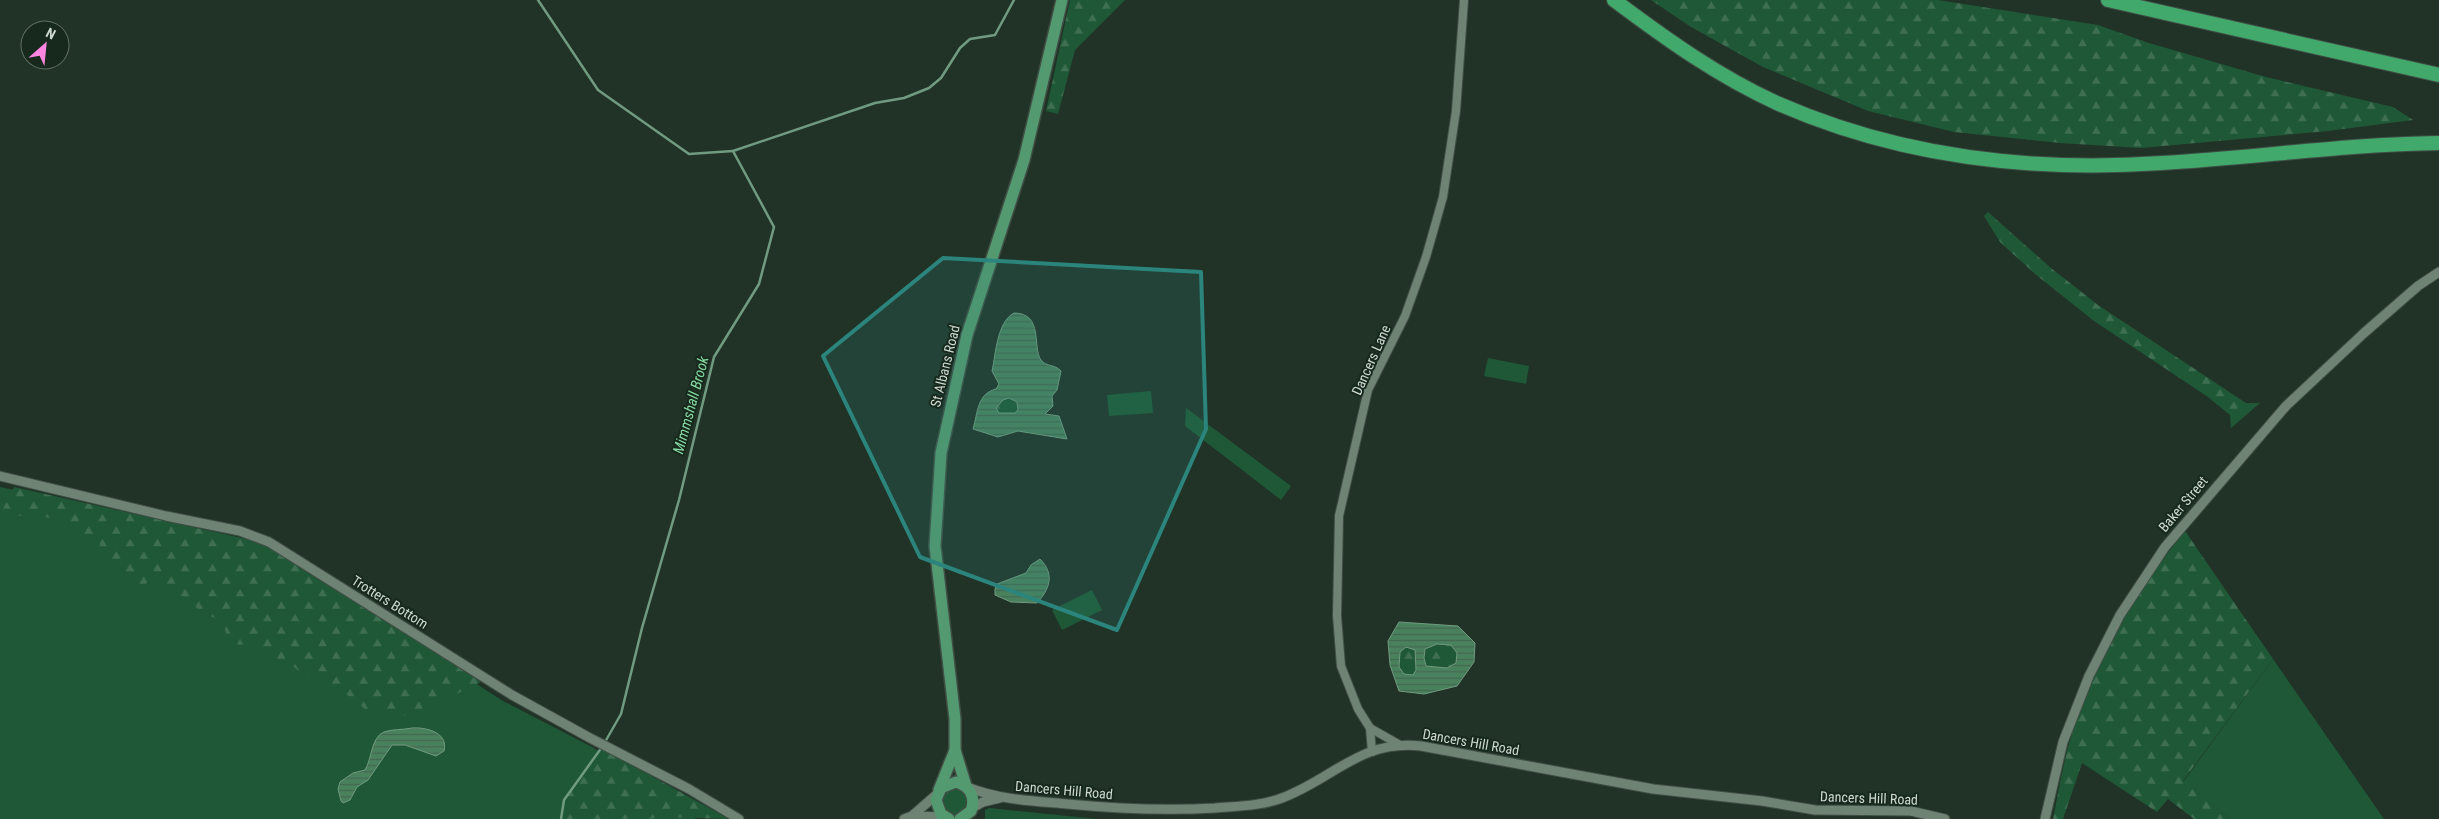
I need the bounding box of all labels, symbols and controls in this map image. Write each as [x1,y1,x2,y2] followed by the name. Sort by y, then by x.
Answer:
[20,20,70,70] north arrow
[43,24,58,42] text: N
[1348,322,1394,398] street label: Dancers Lane
[927,323,963,409] street label: St Albans Road
[669,354,713,456] water label: Mimmshall Brook
[2155,473,2211,535] street label: Baker Street
[349,572,431,632] street label: Trotters Bottom
[1421,726,1521,758] street label: Dancers Hill Road
[1014,778,1114,802] street label: Dancers Hill Road
[1820,788,1918,808] street label: Dancers Hill Road

